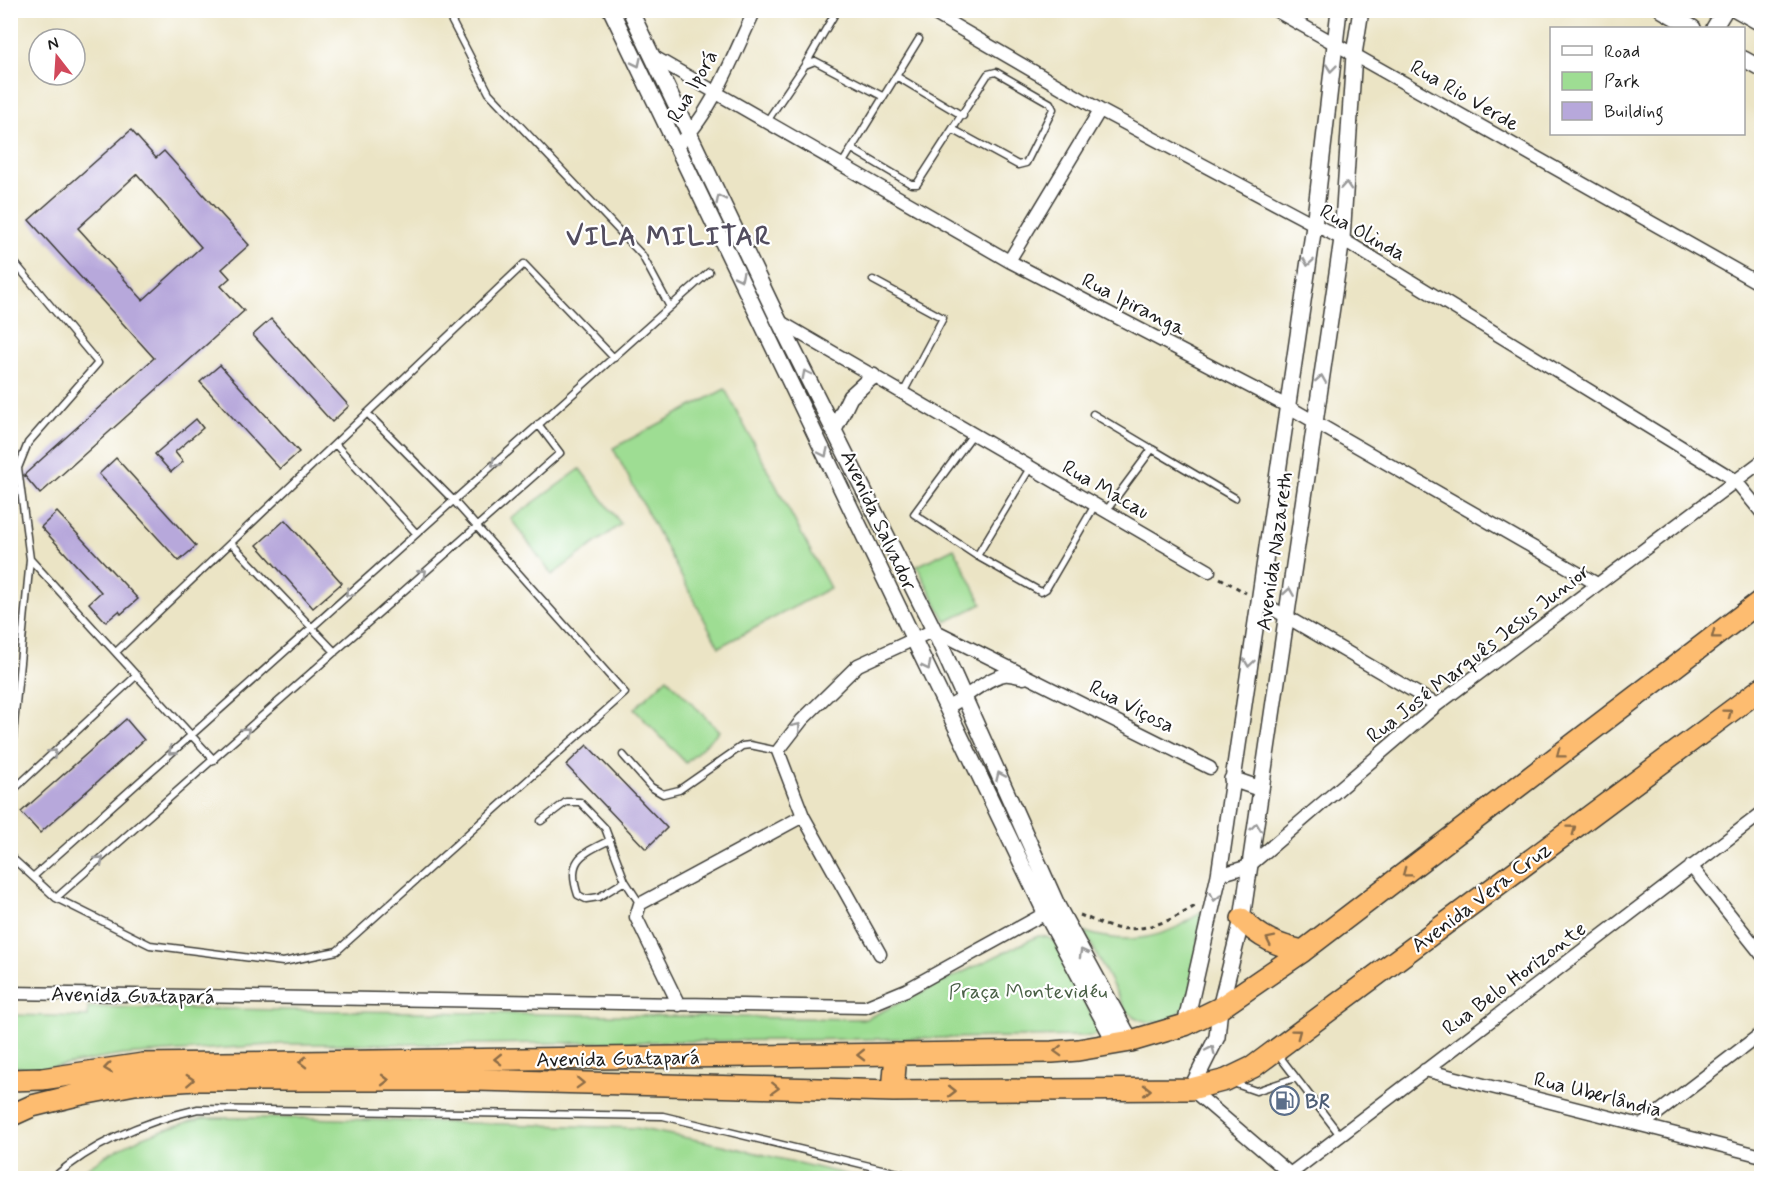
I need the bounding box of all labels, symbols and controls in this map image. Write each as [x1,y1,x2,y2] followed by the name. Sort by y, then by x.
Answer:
[27,27,87,87] north arrow
[1550,27,1745,135] legend
[45,32,61,56] text: N
[1604,40,1640,64] text: Road
[661,45,725,128] street label: Rua Iporá
[1405,53,1524,138] street label: Rua Rio Verde
[629,57,641,68] one-way arrow
[1325,64,1338,73] one-way arrow
[1604,70,1640,94] text: Park
[1604,100,1664,126] text: Building
[1339,181,1352,190] one-way arrow
[716,194,728,205] one-way arrow
[1314,198,1411,268] street label: Rua Olinda
[566,220,772,255] district label: VILA MILITAR
[1303,257,1315,267] one-way arrow
[1077,267,1191,343] street label: Rua Ipiranga
[732,270,744,281] one-way arrow
[801,369,813,380] one-way arrow
[1315,374,1327,383] one-way arrow
[816,446,828,457] one-way arrow
[833,446,923,595] street label: Avenida Salvador
[1057,454,1154,526] street label: Rua Macau
[491,456,501,467] one-way arrow
[1250,470,1300,632] street label: Avenida Nazareth
[1361,558,1596,750] street label: Rua José Marquês Jesus Junior
[416,569,427,580] one-way arrow
[345,586,356,597] one-way arrow
[1282,588,1294,597] one-way arrow
[1711,628,1722,639] one-way arrow
[1243,658,1255,667] one-way arrow
[920,660,931,670] one-way arrow
[1084,673,1179,740] street label: Rua Viçosa
[1722,709,1733,720] one-way arrow
[790,723,801,734] one-way arrow
[240,727,250,738] one-way arrow
[169,744,179,755] one-way arrow
[1556,747,1567,758] one-way arrow
[47,749,57,760] one-way arrow
[995,772,1007,783] one-way arrow
[1249,823,1261,832] one-way arrow
[1565,825,1576,836] one-way arrow
[1406,836,1557,960] street label: Avenida Vera Cruz
[93,856,104,867] one-way arrow
[1401,865,1412,876] one-way arrow
[1209,892,1222,902] one-way arrow
[1437,915,1592,1042] street label: Rua Belo Horizonte
[1265,936,1276,948] one-way arrow
[1079,949,1090,959] one-way arrow
[949,978,1107,1006] park label: Praça Montevidéu
[51,981,215,1011] street label: Avenida Guatapará
[1291,1030,1302,1041] one-way arrow
[536,1044,700,1074] street label: Avenida Guatapará
[1054,1045,1063,1058] one-way arrow
[1203,1045,1215,1056] one-way arrow
[856,1049,865,1061] one-way arrow
[493,1053,502,1065] one-way arrow
[298,1055,307,1068] one-way arrow
[103,1061,113,1074] one-way arrow
[1531,1066,1665,1124] street label: Rua Uberlândia
[186,1074,195,1087] one-way arrow
[381,1074,390,1086] one-way arrow
[576,1077,585,1089] one-way arrow
[771,1082,780,1095] one-way arrow
[1142,1083,1151,1096] one-way arrow
[947,1085,956,1097] one-way arrow
[1268,1085,1300,1117] fuel station icon: BR
[1305,1088,1330,1116] place label: BR

